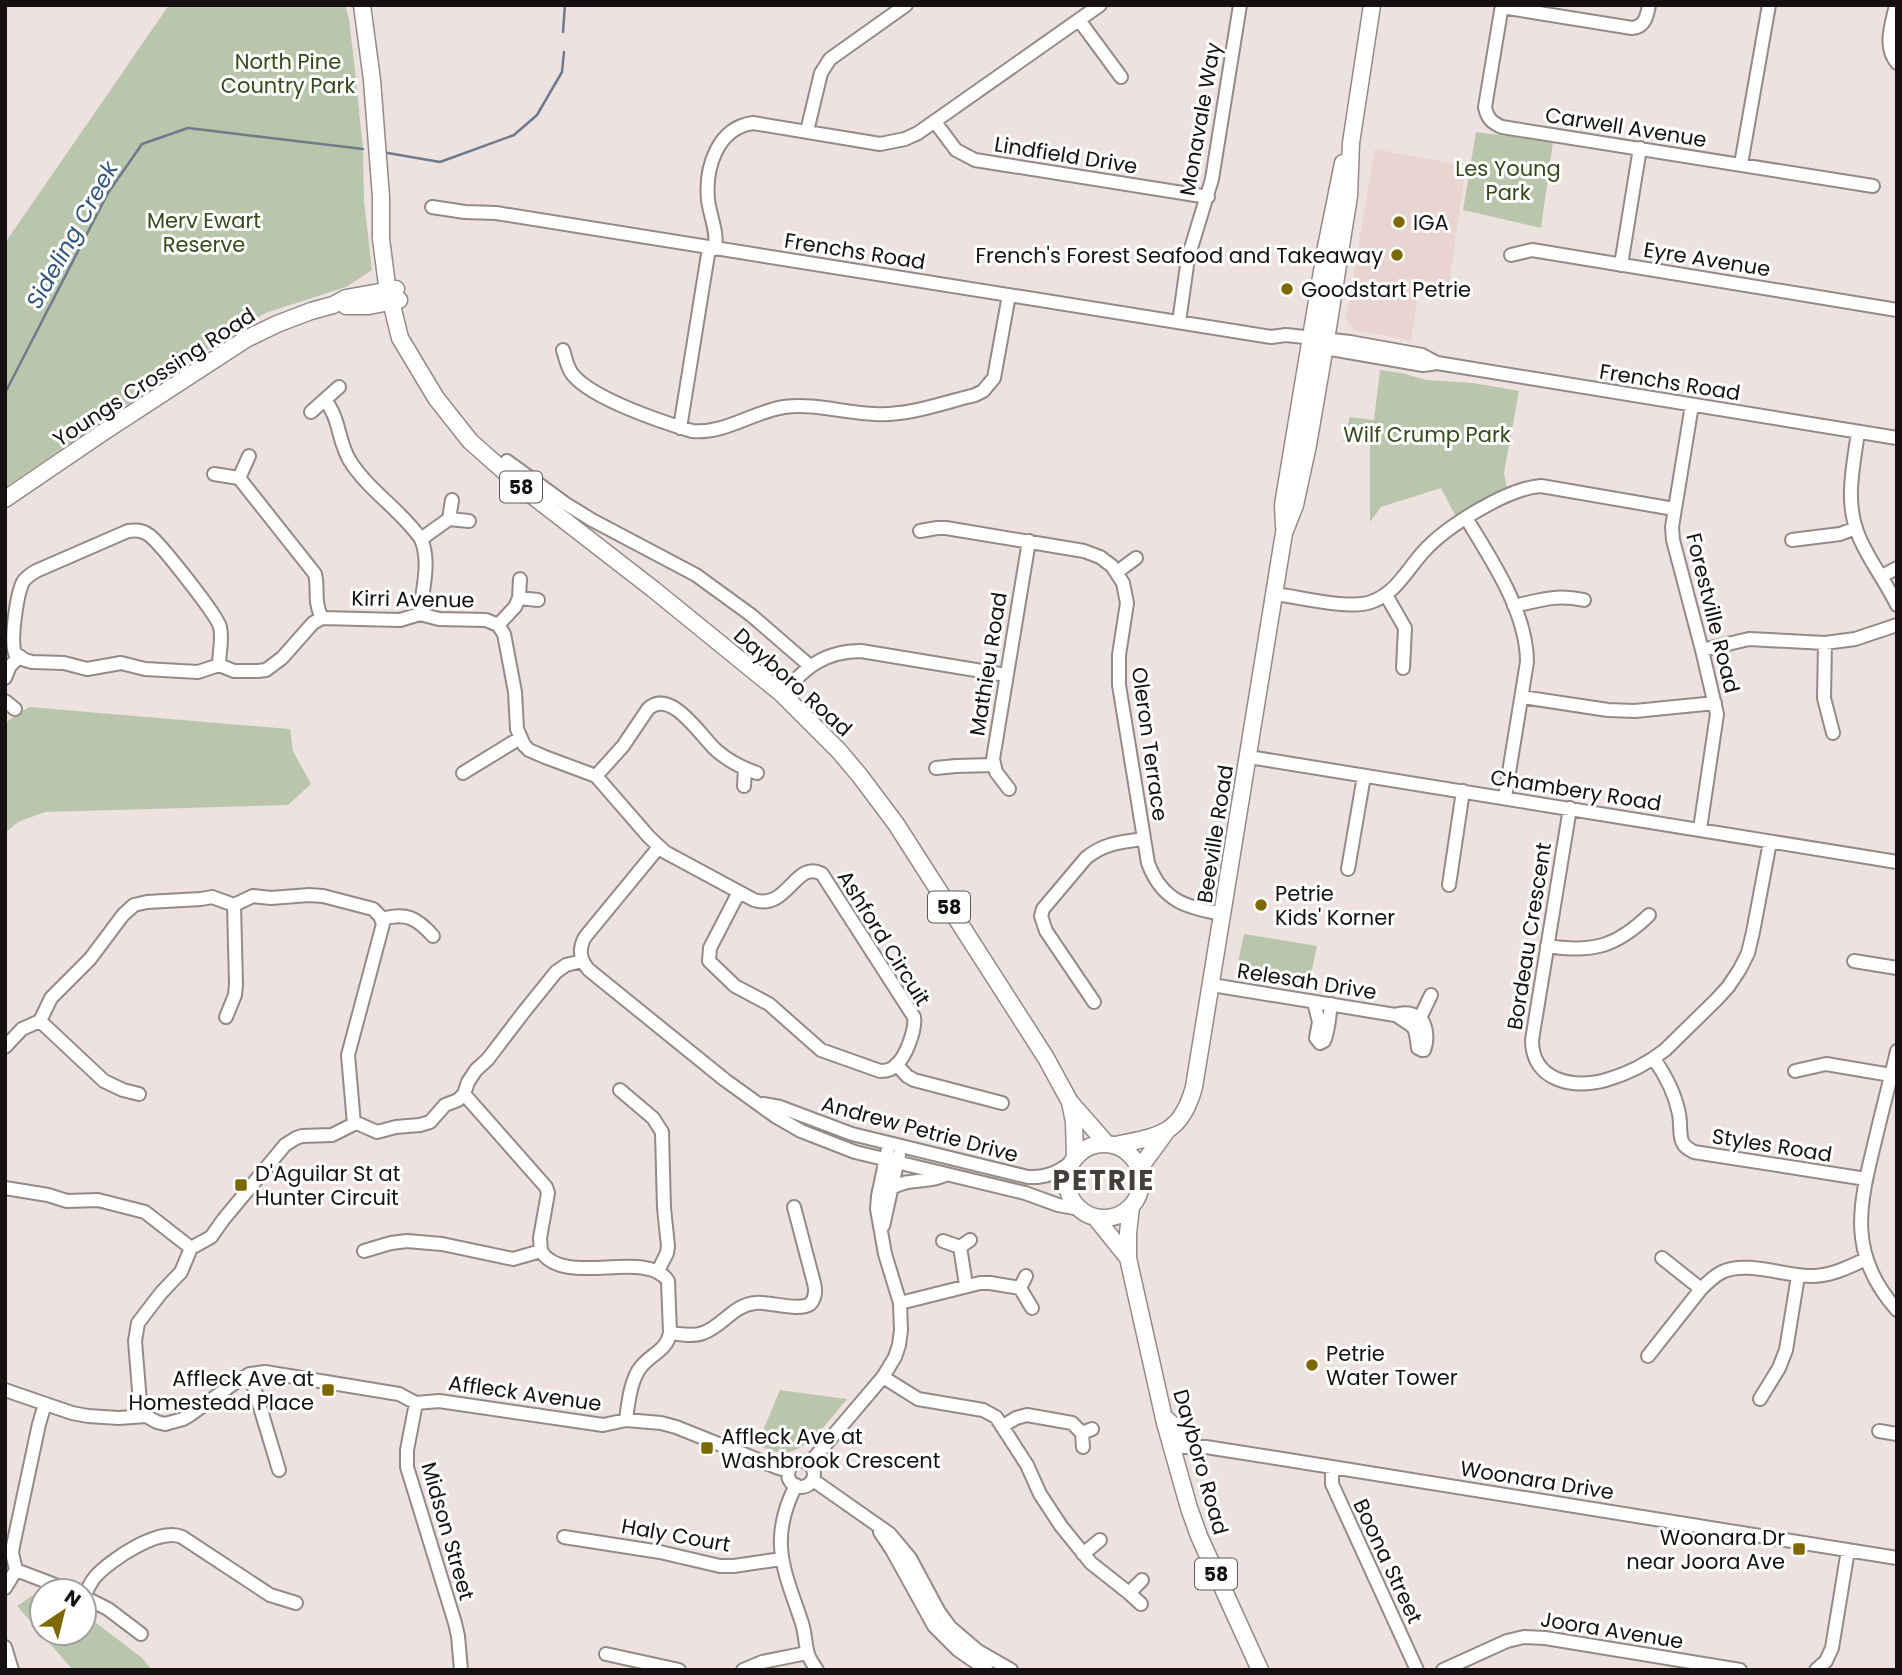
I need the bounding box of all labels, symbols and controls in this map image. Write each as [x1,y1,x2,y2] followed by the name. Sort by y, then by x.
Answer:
[1172,40,1228,198] street label: Monavale Way
[221,47,355,100] park label: North Pine Country Park
[1543,100,1709,154] street label: Carwell Avenue
[992,129,1140,181] street label: Lindfield Drive
[1455,154,1561,207] park label: Les Young Park
[18,155,126,314] water label: Sideling Creek
[147,206,261,259] park label: Merv Ewart Reserve
[1413,208,1449,237] place label: IGA
[1391,214,1407,230] marker: IGA
[782,226,928,276] street label: Frenchs Road
[1642,235,1772,283] street label: Eyre Avenue
[976,241,1383,270] place label: French's Forest Seafood and Takeaway
[1389,247,1405,263] marker: French's Forest Seafood and Takeaway
[1301,275,1471,304] place label: Goodstart Petrie
[1279,281,1295,297] marker: Goodstart Petrie
[47,301,261,453] street label: Youngs Crossing Road
[1597,357,1743,407] street label: Frenchs Road
[1343,420,1511,449] park label: Wilf Crump Park
[500,472,542,502] road number: 58
[1679,530,1747,696] street label: Forestville Road
[351,583,475,615] street label: Kirri Avenue
[962,590,1014,738] street label: Mathieu Road
[728,621,858,743] street label: Dayboro Road
[1125,665,1175,823] street label: Oleron Terrace
[1489,762,1663,818] street label: Chambery Road
[1190,763,1240,905] street label: Beeville Road
[1500,840,1558,1032] street label: Bordeau Crescent
[831,865,937,1011] street label: Ashford Circuit
[1275,879,1395,932] place label: Petrie Kids' Korner
[928,892,970,923] road number: 58
[1253,897,1269,913] marker: Petrie Kids' Korner
[1235,956,1379,1006] street label: Relesah Drive
[818,1089,1022,1169] street label: Andrew Petrie Drive
[1710,1121,1834,1169] street label: Styles Road
[255,1159,400,1212] place label: D'Aguilar St at Hunter Circuit
[1053,1161,1155,1200] district label: PETRIE
[233,1177,249,1193] marker: D'Aguilar St at Hunter Circuit
[1326,1339,1458,1392] place label: Petrie Water Tower
[1304,1357,1320,1373] marker: Petrie Water Tower
[128,1364,314,1417] place label: Affleck Ave at Homestead Place
[447,1368,603,1418] street label: Affleck Avenue
[320,1382,336,1398] marker: Affleck Ave at Homestead Place
[1166,1386,1236,1538] street label: Dayboro Road
[721,1422,940,1475] place label: Affleck Ave at Washbrook Crescent
[699,1440,715,1456] marker: Affleck Ave at Washbrook Crescent
[1458,1454,1616,1506] street label: Woonara Drive
[414,1459,482,1603] street label: Midson Street
[1346,1494,1430,1628] street label: Boona Street
[619,1511,733,1559] street label: Haly Court
[1626,1523,1785,1576] place label: Woonara Dr near Joora Ave
[1791,1541,1807,1557] marker: Woonara Dr near Joora Ave
[1195,1558,1237,1590] road number: 58
[28,1577,98,1647] north arrow
[59,1583,86,1614] text: N
[1538,1604,1686,1656] street label: Joora Avenue

